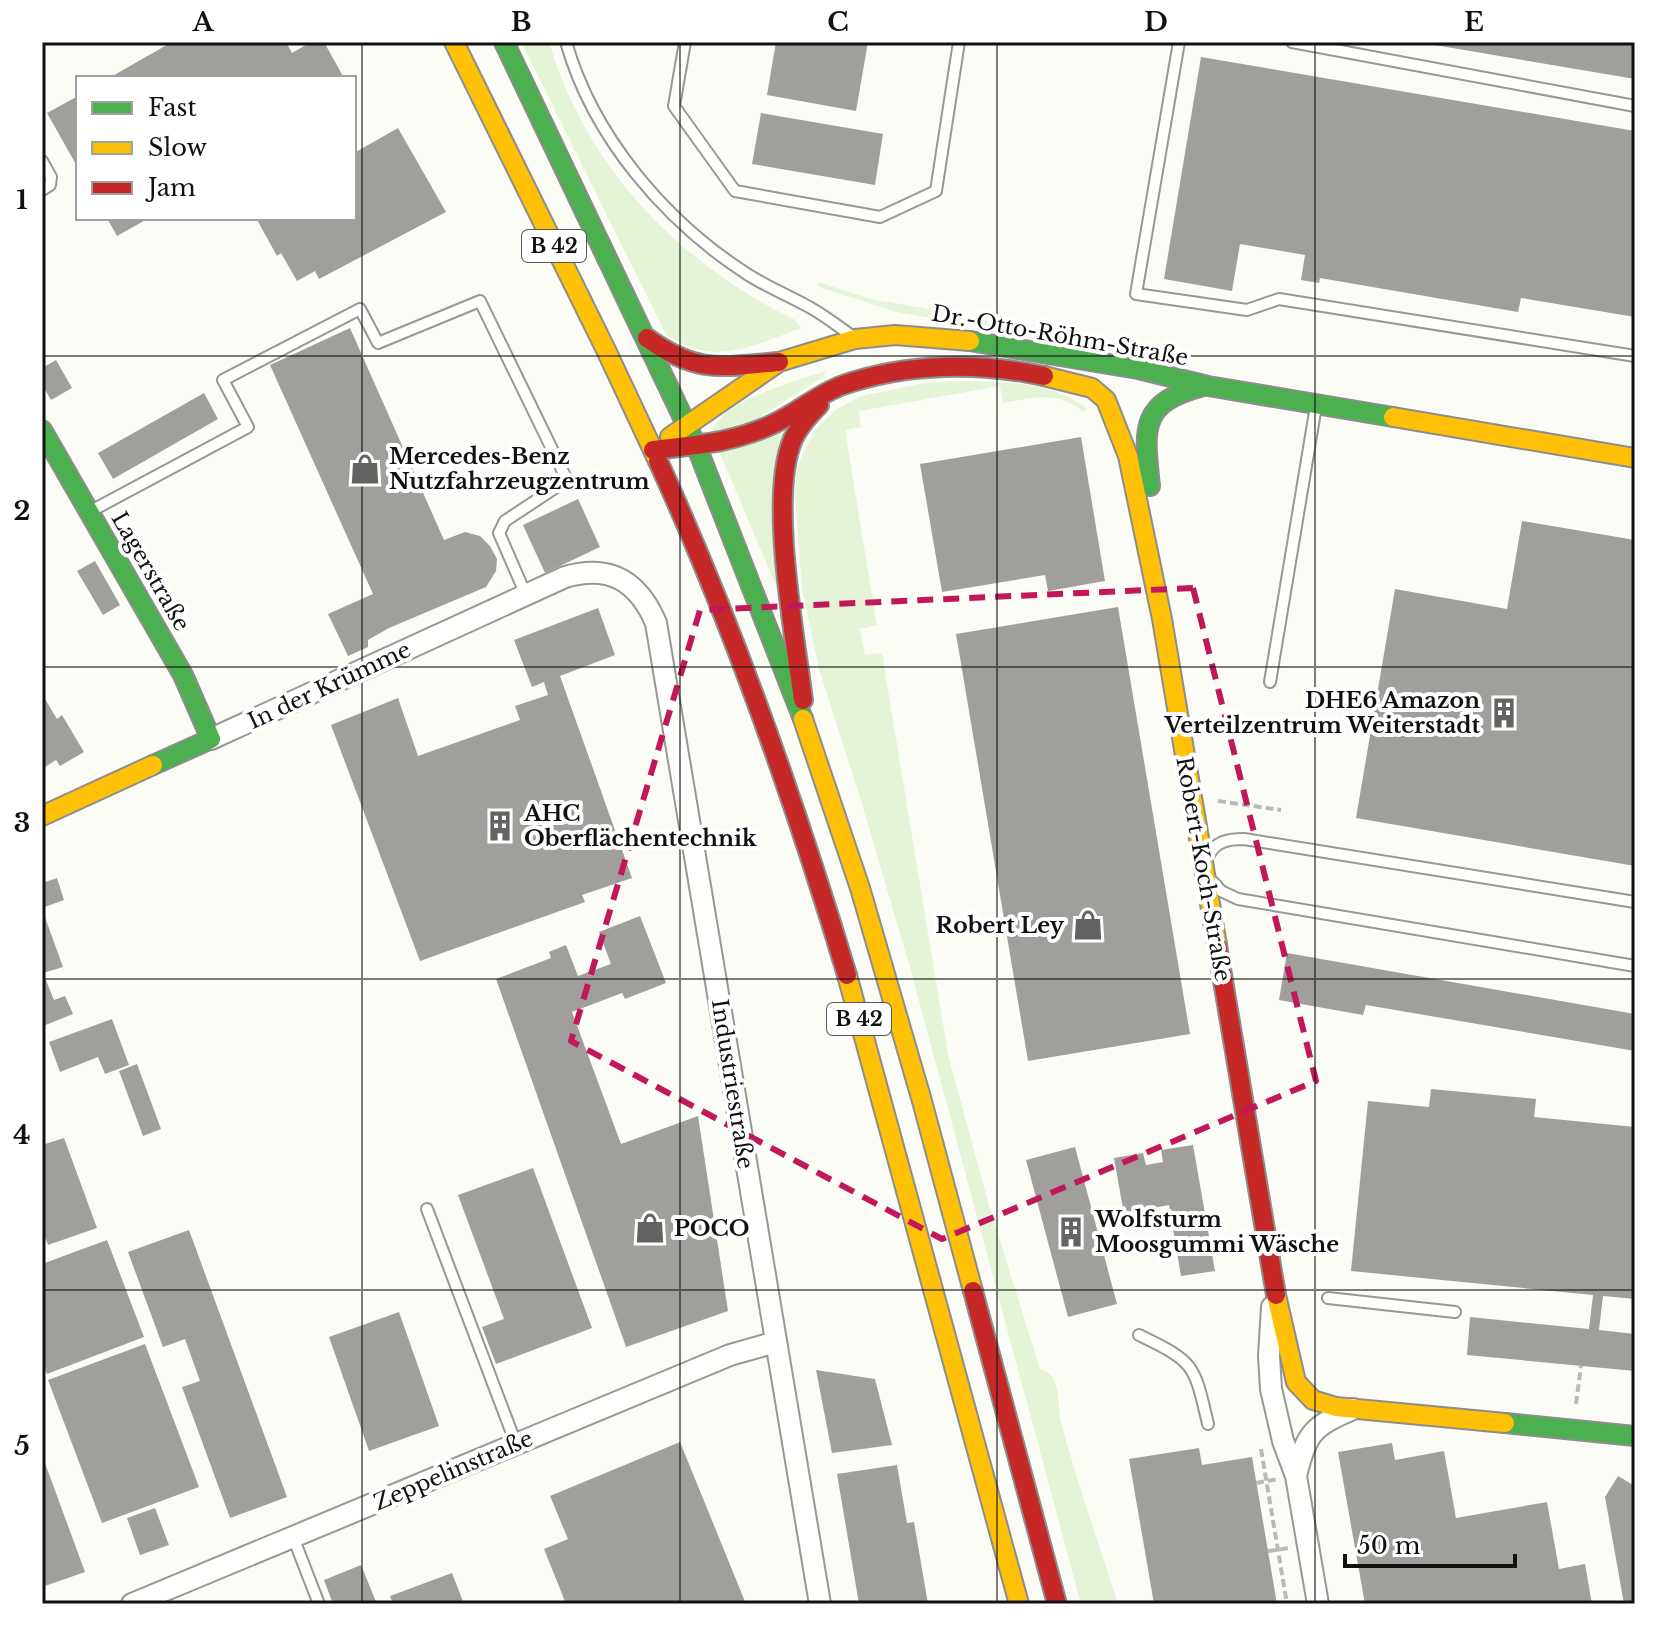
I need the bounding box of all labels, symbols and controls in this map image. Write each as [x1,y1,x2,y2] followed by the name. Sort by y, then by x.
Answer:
[191,6,214,38] text: A
[511,6,531,38] text: B
[827,6,849,38] text: C
[1144,6,1168,38] text: D
[1464,6,1484,38] text: E
[76,76,356,220] legend
[148,93,196,122] text: Fast
[148,133,207,162] text: Slow
[145,173,196,202] text: Jam
[16,184,28,216] text: 1
[522,230,586,262] road number: B 42
[930,300,1190,371] street label: Dr.-Otto-Röhm-Straße
[389,443,650,495] place label: Mercedes-Benz Nutzfahrzeugzentrum
[348,452,382,486] shop icon: Mercedes-Benz Nutzfahrzeugzentrum
[14,495,30,527] text: 2
[106,507,196,636] street label: Lagerstraße
[244,636,415,735] street label: In der Krümme
[1163,687,1481,739] place label: DHE6 Amazon Verteilzentrum Weiterstadt
[1487,696,1521,730] building icon: DHE6 Amazon Verteilzentrum Weiterstadt
[1170,754,1237,984] street label: Robert-Koch-Straße
[523,800,757,852] place label: AHC Oberflächentechnik
[14,807,30,839] text: 3
[483,809,517,843] building icon: AHC Oberflächentechnik
[1071,908,1105,942] shop icon: Robert Ley
[935,912,1065,939] place label: Robert Ley
[706,997,759,1171] street label: Industriestraße
[827,1003,891,1035] road number: B 42
[13,1119,31,1151] text: 4
[1094,1206,1339,1258] place label: Wolfsturm Moosgummi Wäsche
[633,1211,667,1245] shop icon: POCO
[674,1215,749,1242] place label: POCO
[1054,1215,1088,1249] building icon: Wolfsturm Moosgummi Wäsche
[369,1425,537,1516] street label: Zeppelinstraße
[14,1430,30,1462] text: 5
[1345,1518,1515,1568] scale bar
[1357,1531,1421,1560] text: 50 m

